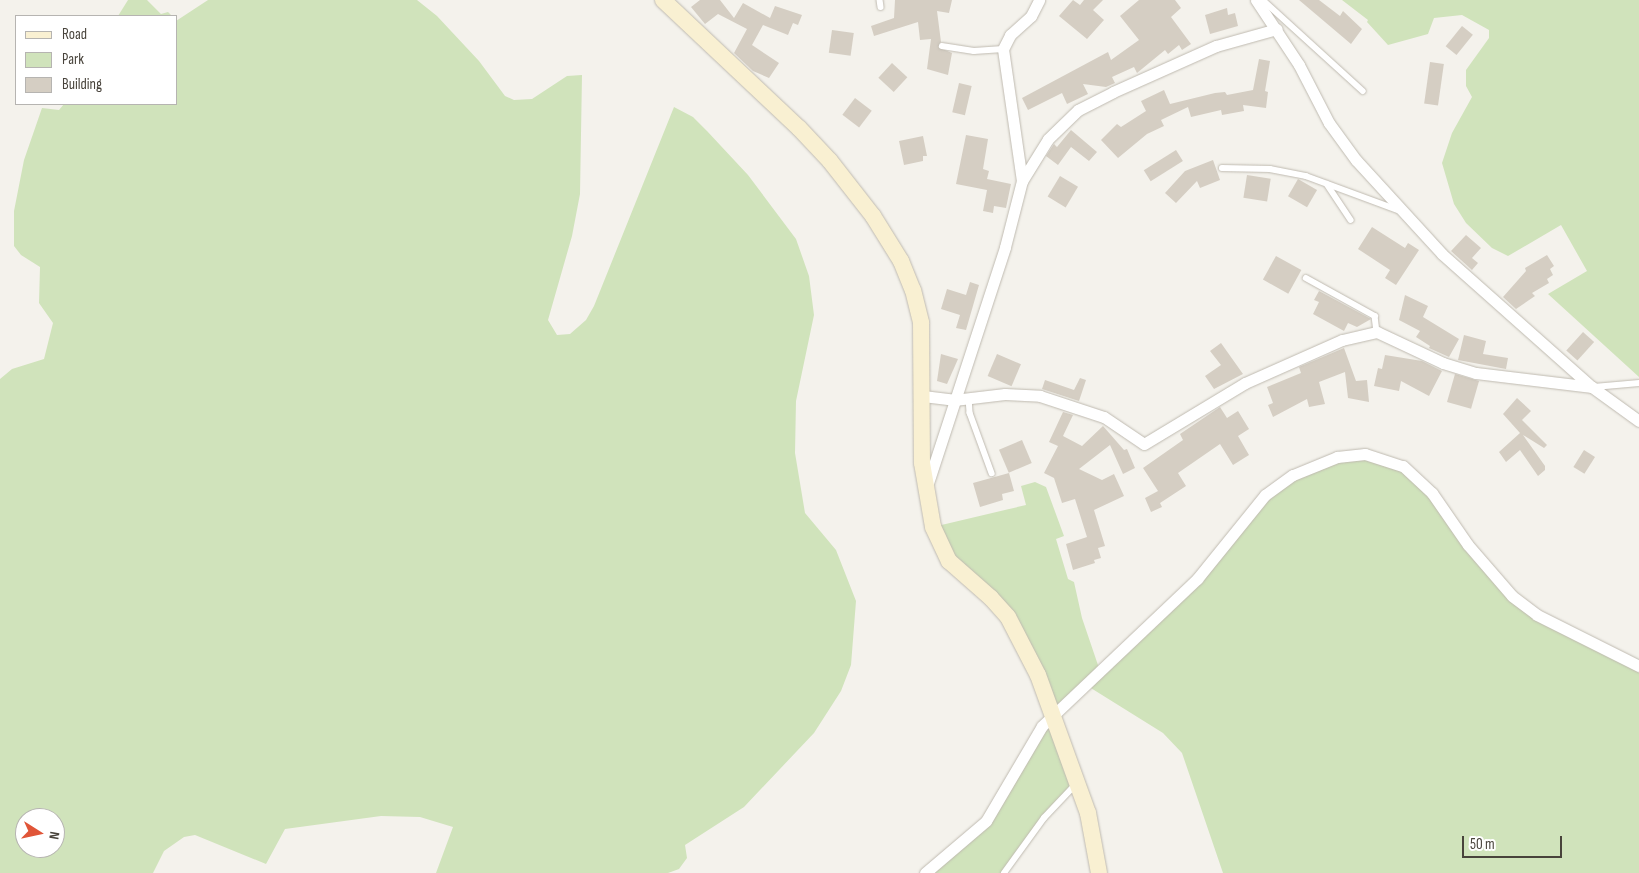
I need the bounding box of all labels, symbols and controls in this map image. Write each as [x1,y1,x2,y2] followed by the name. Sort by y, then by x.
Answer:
[15,15,178,105] legend
[62,25,87,44] text: Road
[62,50,84,69] text: Park
[62,75,102,94] text: Building
[15,808,65,858] north arrow
[1464,826,1564,858] scale bar
[45,830,63,841] text: N
[1470,835,1495,854] text: 50 m

